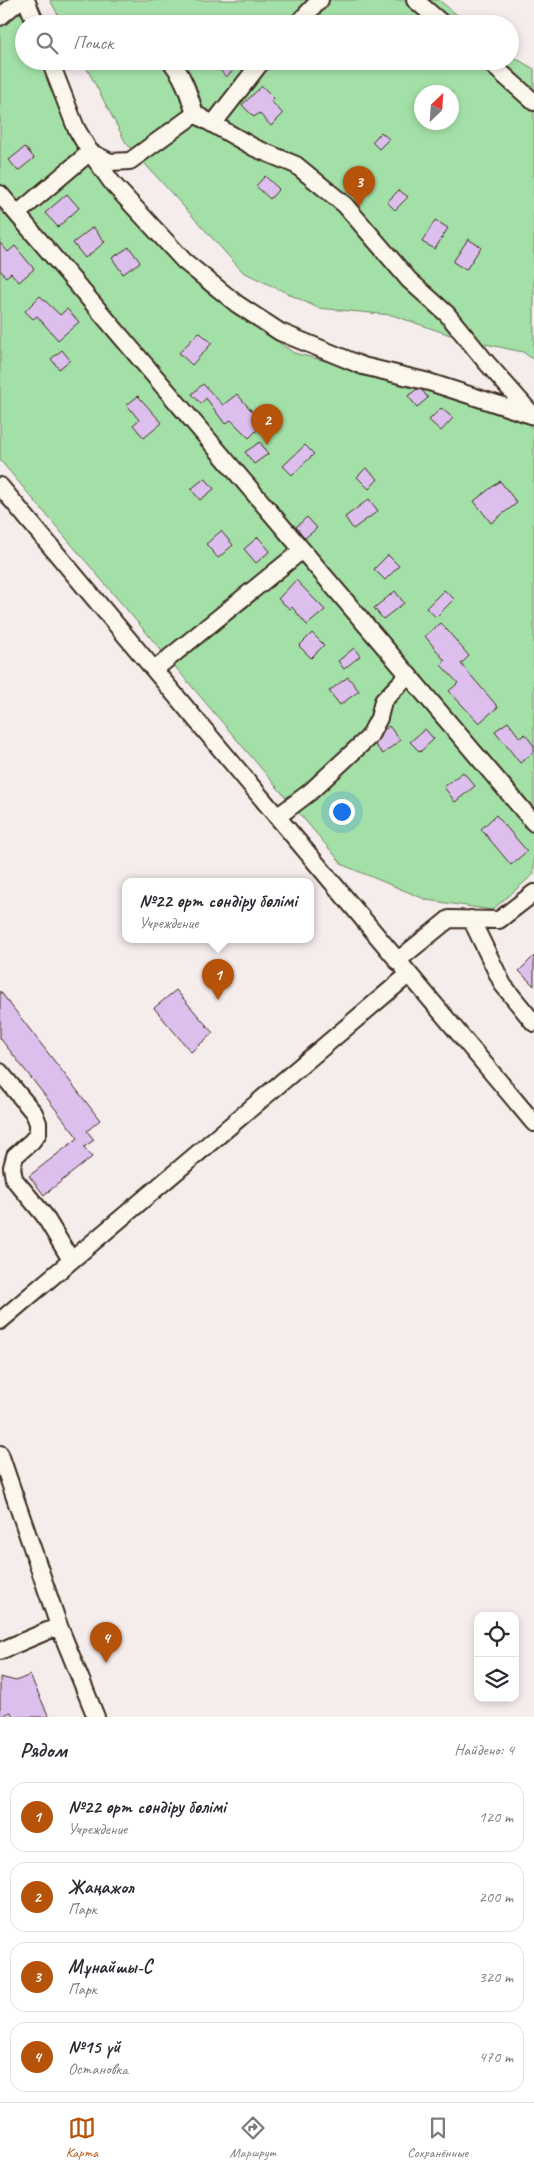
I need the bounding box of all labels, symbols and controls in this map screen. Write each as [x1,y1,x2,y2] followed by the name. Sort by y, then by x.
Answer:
[15,15,519,70] search box
[33,29,61,57] icon: search
[73,31,113,55] text: Поиск
[414,85,459,130] north arrow
[343,166,375,207] pin: 3
[251,404,283,445] pin: 2
[329,799,355,825] your location
[122,878,314,943] popup
[139,889,297,913] text: №22 өрт сөндіру бөлімі
[139,913,198,933] text: Учреждение
[202,959,234,1000] pin: 1
[474,1612,519,1702] map controls
[474,1612,519,1657] button: locate
[90,1622,122,1663] pin: 4
[474,1657,519,1702] button: layers
[20,1737,67,1763] text: Рядом
[454,1740,514,1760] text: Найдено: 4
[68,1795,226,1819] text: №22 өрт сөндіру бөлімі
[33,1807,41,1827] text: 1
[479,1807,513,1827] text: 120 m
[68,1819,127,1839] text: Учреждение
[68,1875,134,1899] text: Жаңажол
[33,1887,41,1907] text: 2
[479,1887,513,1907] text: 200 m
[68,1899,97,1919] text: Парк
[68,1955,152,1979] text: Мұнайшы-С
[33,1967,41,1987] text: 3
[479,1967,513,1987] text: 320 m
[68,1979,97,1999] text: Парк
[68,2035,120,2059] text: №15 үй
[33,2047,41,2067] text: 4
[479,2047,513,2067] text: 470 m
[68,2059,128,2079] text: Остановка
[66,2114,98,2161] tab: Карта
[230,2114,276,2161] tab: Маршрут
[407,2114,468,2161] tab: Сохранённые

